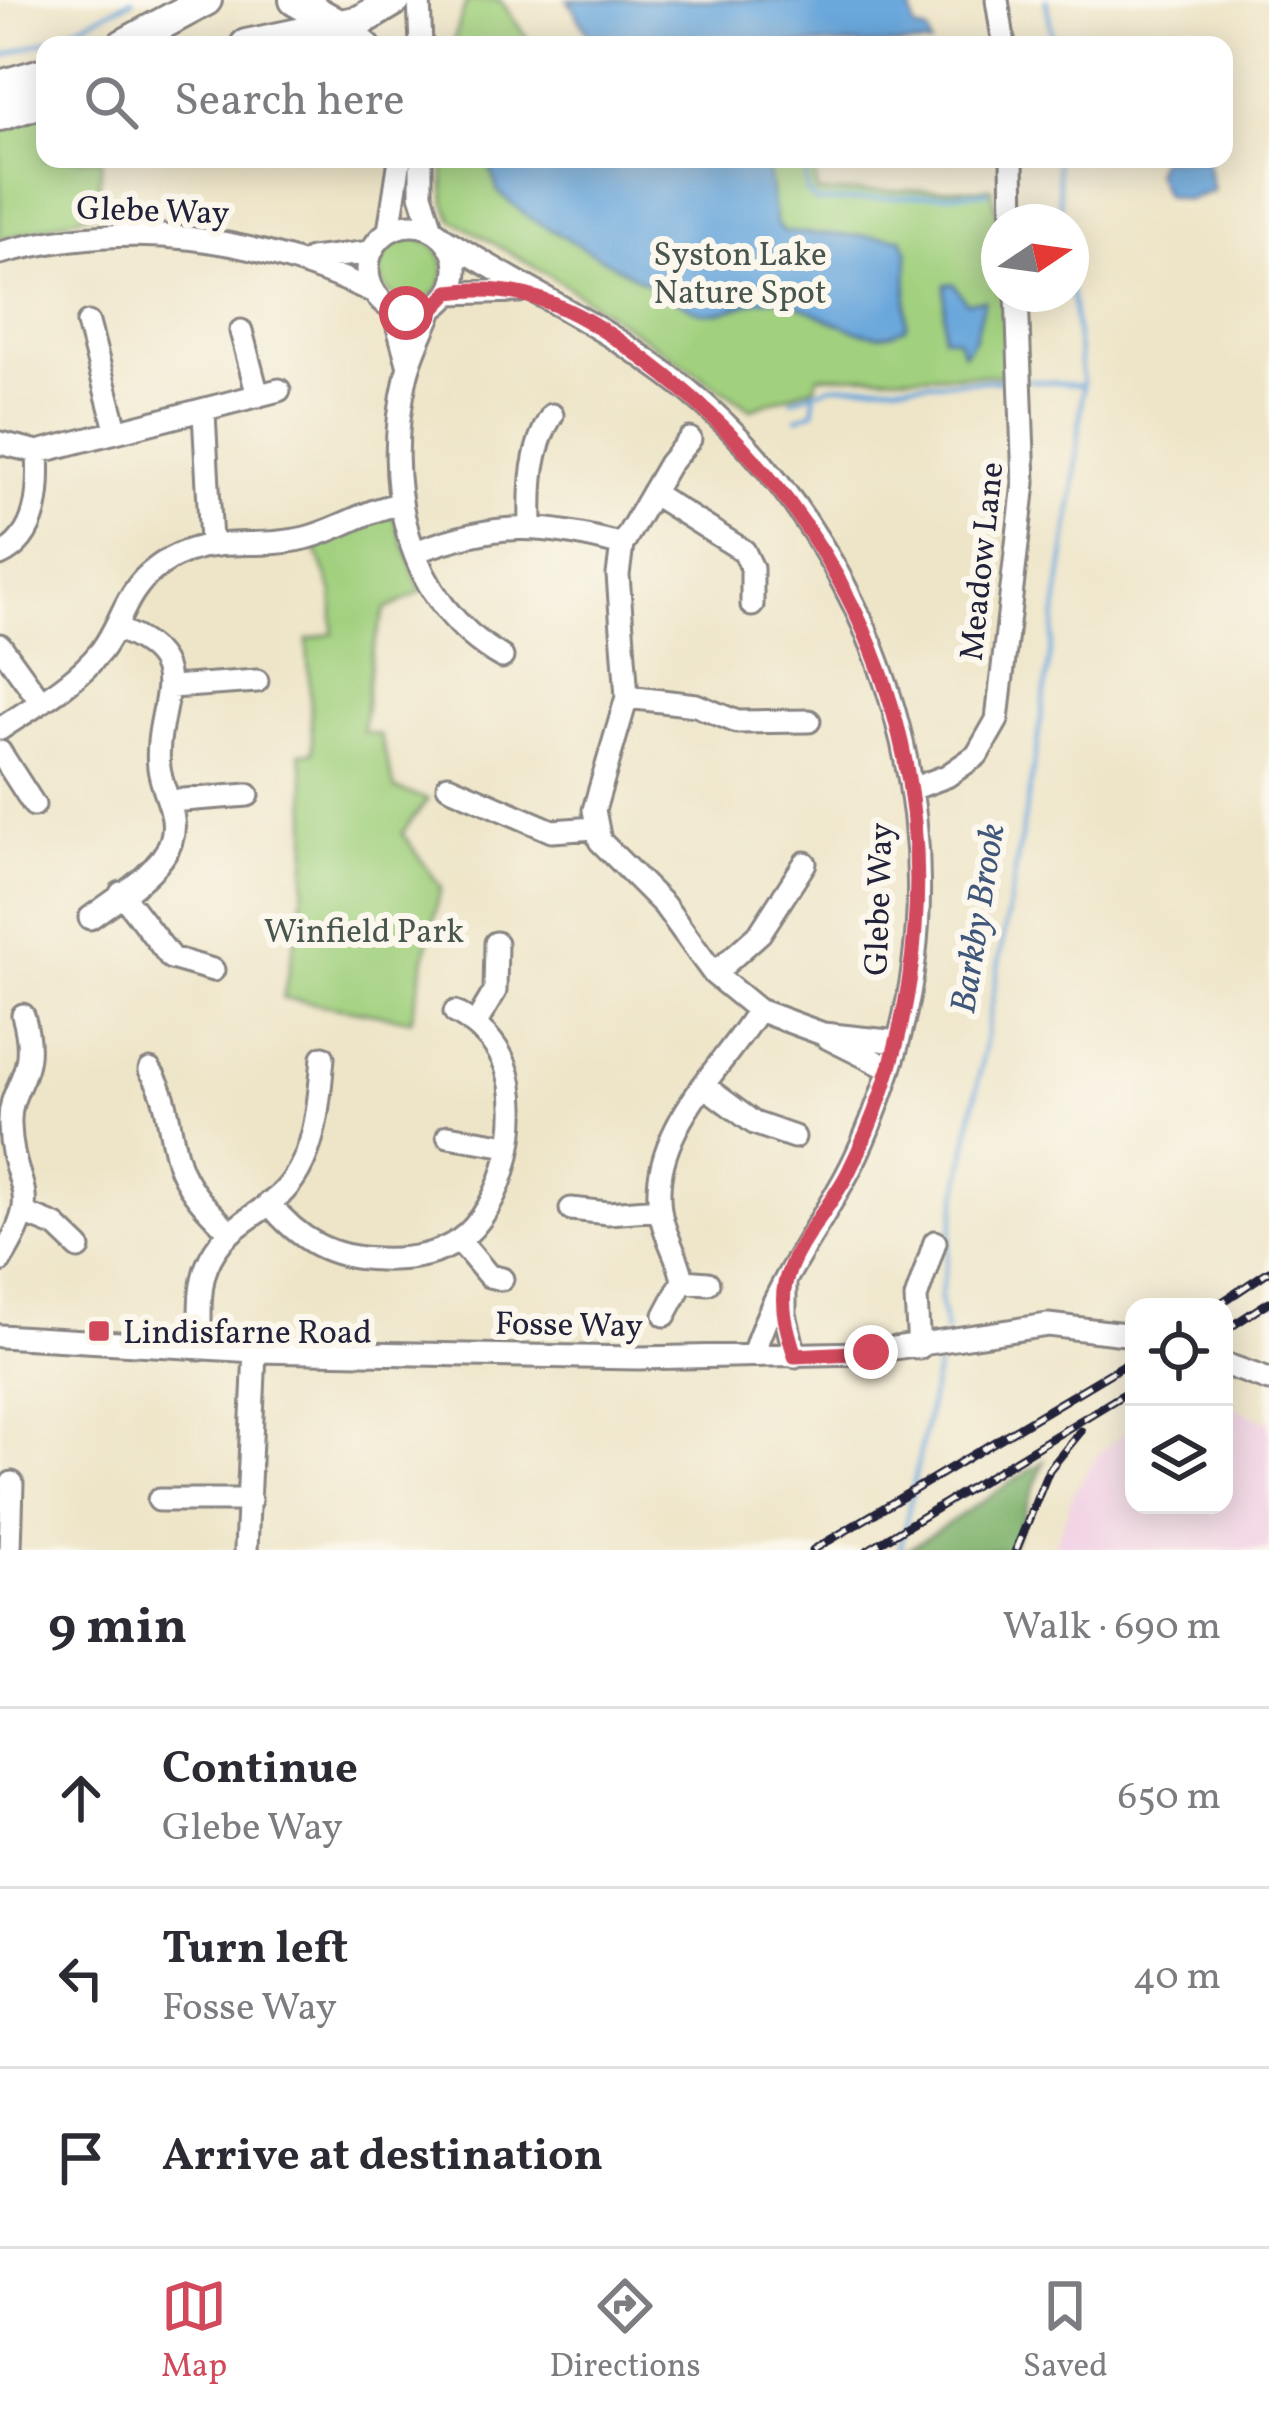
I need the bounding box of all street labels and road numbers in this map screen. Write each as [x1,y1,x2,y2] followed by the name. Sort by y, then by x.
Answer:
[76,187,230,239] street label: Glebe Way
[951,460,1017,663] street label: Meadow Lane
[855,822,907,976] street label: Glebe Way
[495,1303,643,1351] street label: Fosse Way

